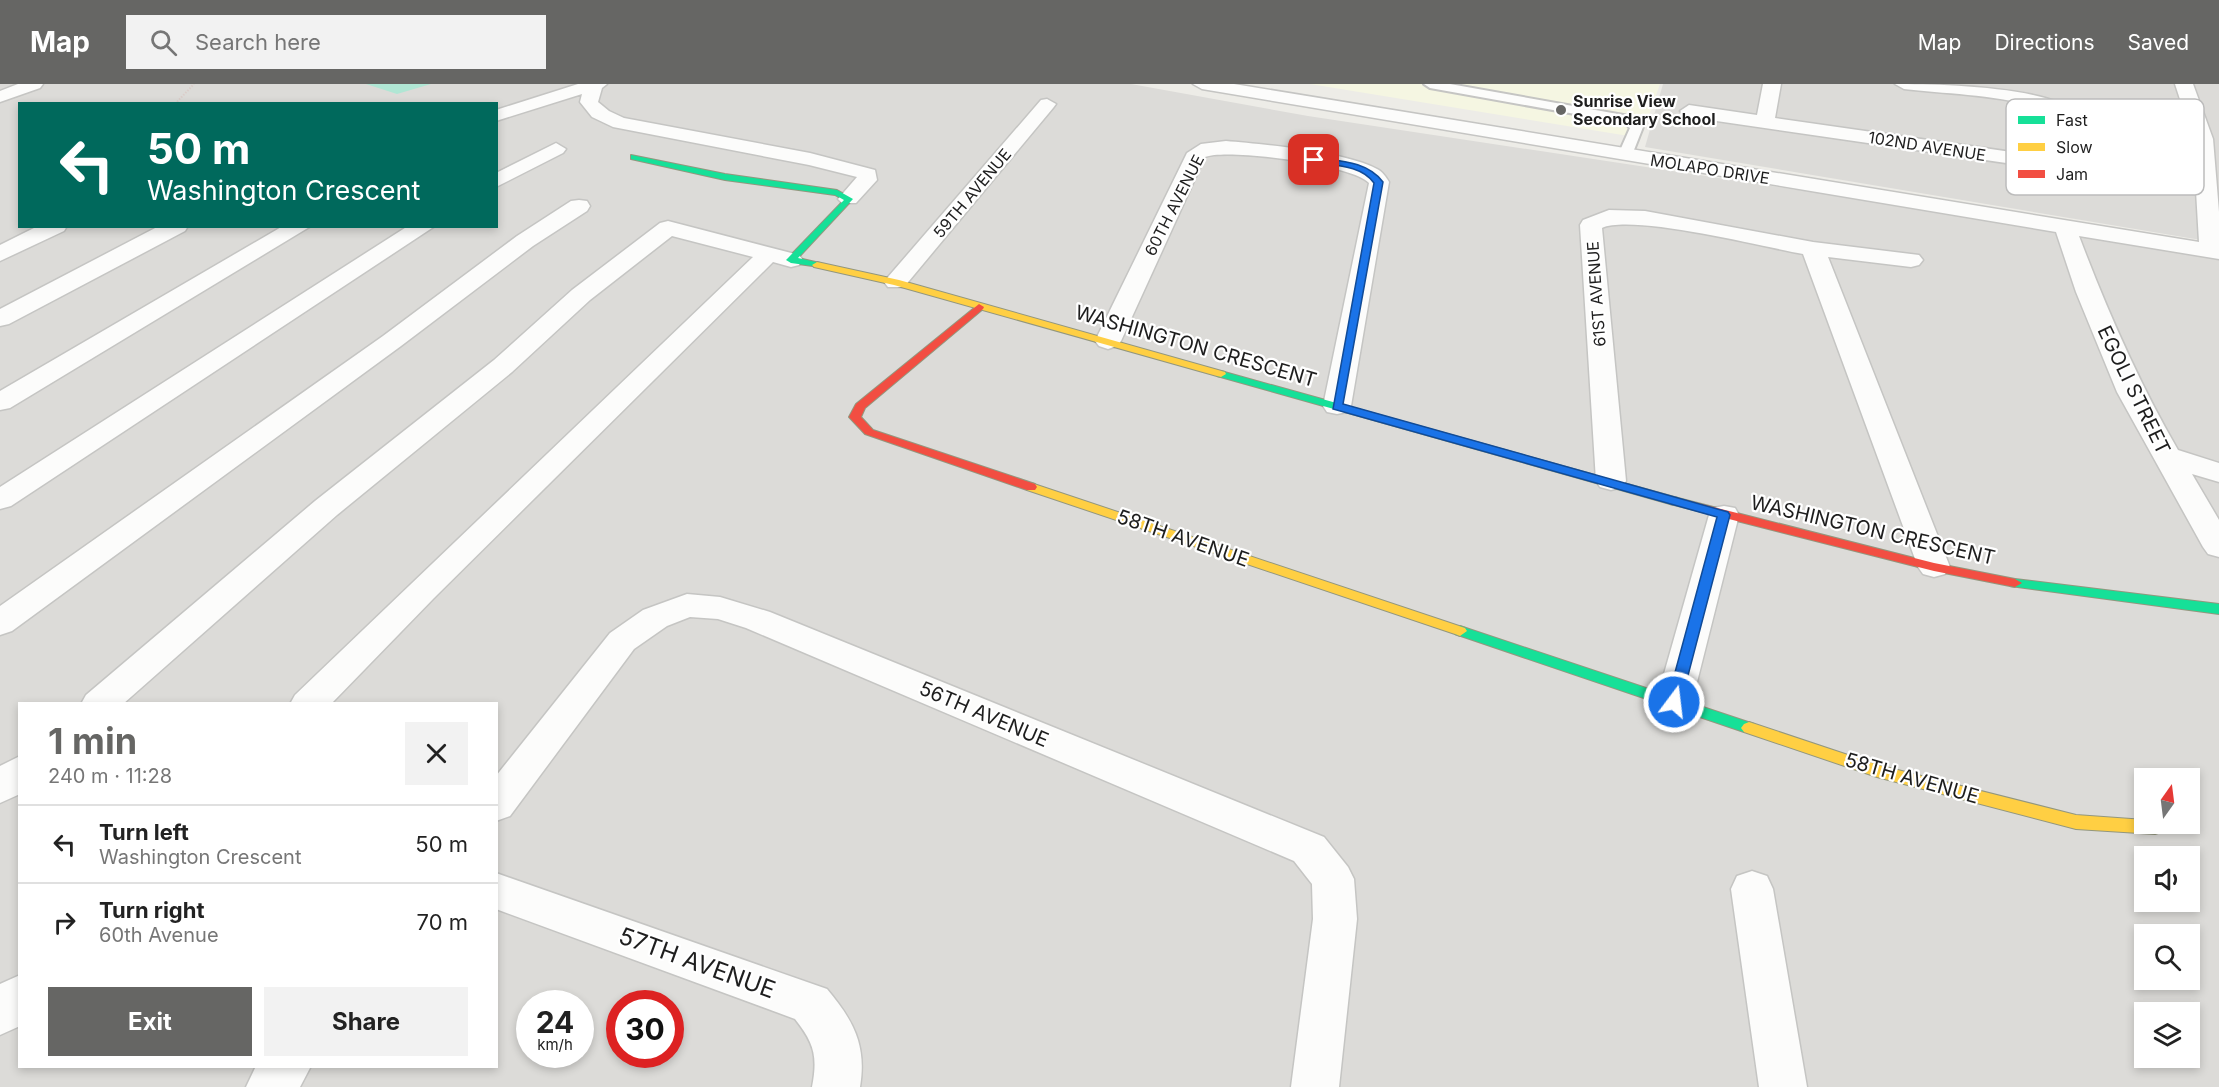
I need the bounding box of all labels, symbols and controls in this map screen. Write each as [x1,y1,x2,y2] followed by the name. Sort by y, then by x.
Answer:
[126,15,546,69] search box
[30,25,90,59] text: Map
[147,26,180,59] icon: search
[195,29,321,55] text: Search here
[1918,30,1961,55] text: Map
[1994,30,2095,55] text: Directions
[2128,30,2189,55] text: Saved
[1573,91,1716,129] place label: Sunrise View Secondary School
[2006,99,2204,195] legend
[1554,103,1568,117] marker: Sunrise View Secondary School
[2056,110,2088,130] text: Fast
[147,123,250,174] text: 50 m
[48,126,126,204] icon: left
[1867,127,1987,165] street label: 102ND AVENUE
[1288,134,1339,185] pin
[2056,137,2093,157] text: Slow
[1297,143,1330,176] icon: arrive
[929,144,1015,242] street label: 59TH AVENUE
[1649,150,1771,188] street label: MOLAPO DRIVE
[1140,151,1208,259] street label: 60TH AVENUE
[2056,164,2088,184] text: Jam
[147,174,420,207] text: Washington Crescent
[1582,241,1610,347] street label: 61ST AVENUE
[1072,300,1320,392] street label: WASHINGTON CRESCENT
[2093,322,2175,458] street label: EGOLI STREET
[1748,490,1998,570] street label: WASHINGTON CRESCENT
[1114,504,1252,572] street label: 58TH AVENUE
[1642,670,1706,734] position arrow
[916,676,1052,752] street label: 56TH AVENUE
[48,719,137,763] text: 1 min
[405,722,468,785] button: close
[1842,747,1982,809] street label: 58TH AVENUE
[48,764,172,788] text: 240 m · 11:28
[2134,768,2200,834] north arrow
[2134,768,2200,1068] map controls
[99,819,189,845] text: Turn left
[48,828,81,861] icon: left
[415,831,468,857] text: 50 m
[99,845,301,869] text: Washington Crescent
[2134,846,2200,912] button: sound
[99,897,205,923] text: Turn right
[48,906,81,939] icon: right
[417,909,468,935] text: 70 m
[615,921,779,1004] street label: 57TH AVENUE
[99,923,219,947] text: 60th Avenue
[2134,924,2200,990] button: search
[48,987,252,1056] button: Exit
[264,987,468,1056] button: Share
[606,990,684,1068] speed limit sign: 30
[2134,1002,2200,1068] button: layers
[536,1004,574,1040] text: 24
[537,1035,573,1054] text: km/h

